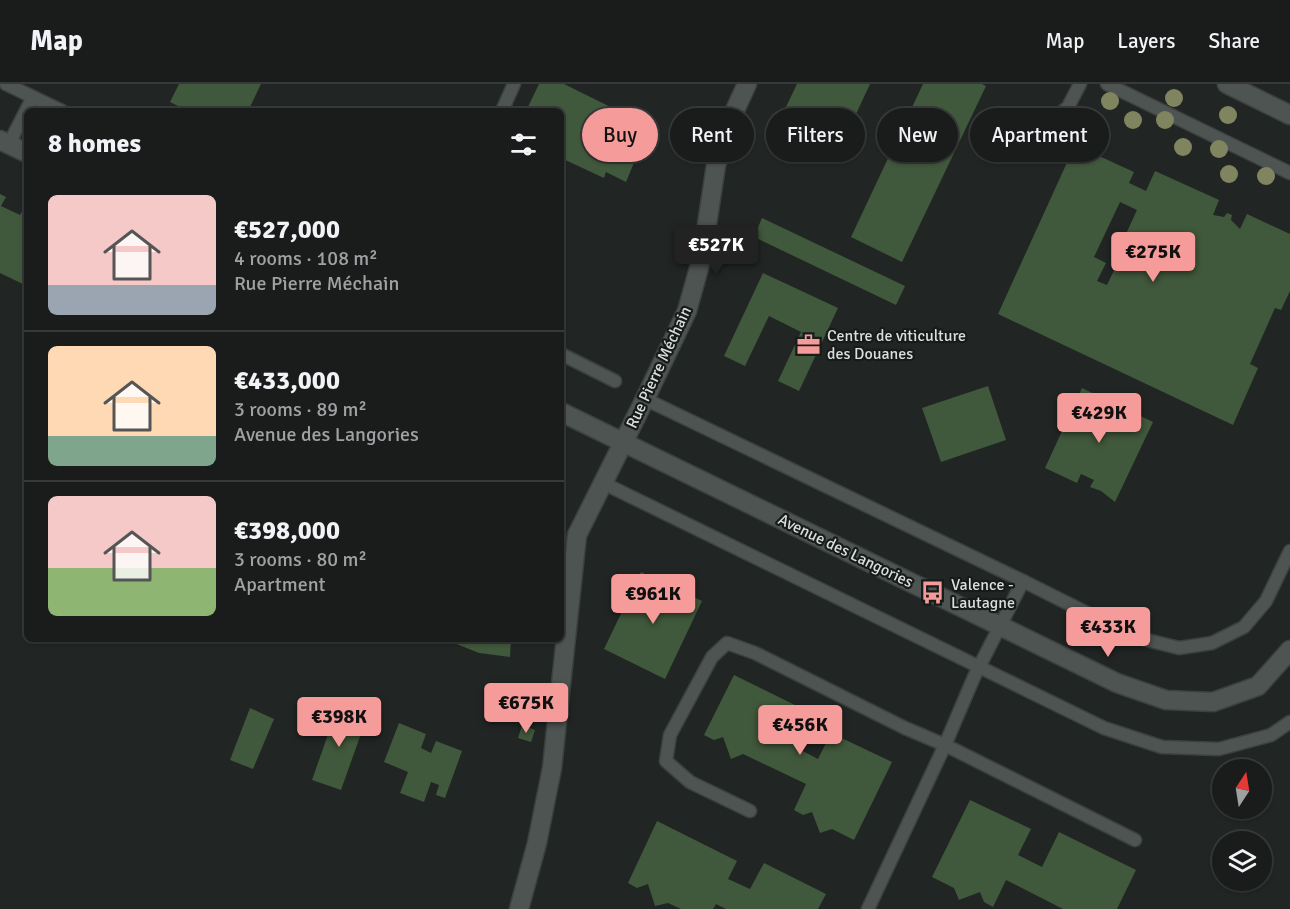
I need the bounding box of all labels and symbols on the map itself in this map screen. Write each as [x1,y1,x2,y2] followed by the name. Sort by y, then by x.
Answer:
[674,225,758,276] pin: €527K
[1111,232,1195,283] pin: €275K
[622,303,696,432] street label: Rue Pierre Méchain
[827,326,966,364] place label: Centre de viticulture des Douanes
[796,331,822,357] office icon: Centre de viticulture des Douanes
[1057,393,1141,444] pin: €429K
[775,509,916,592] street label: Avenue des Langories
[611,574,695,625] pin: €961K
[951,575,1015,613] place label: Valence - Lautagne
[920,580,946,606] bus stop icon: Valence - Lautagne
[1066,607,1150,658] pin: €433K
[484,683,568,734] pin: €675K
[297,697,381,748] pin: €398K
[758,705,842,756] pin: €456K
[1212,759,1272,819] north arrow

